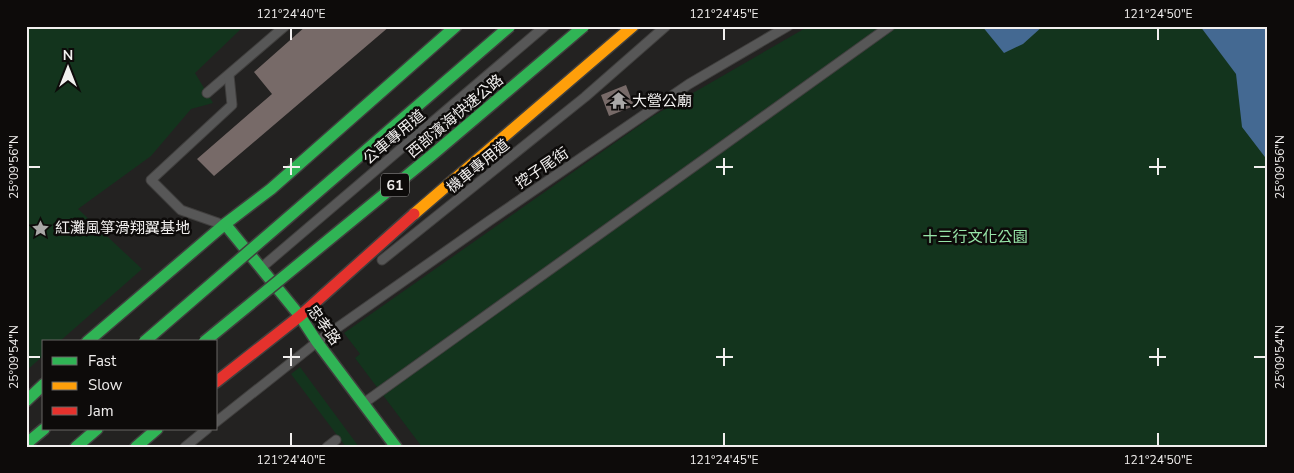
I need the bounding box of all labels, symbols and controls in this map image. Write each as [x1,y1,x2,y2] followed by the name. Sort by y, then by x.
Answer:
[256,6,326,22] text: 121°24'40"E
[689,6,759,22] text: 121°24'45"E
[1123,6,1193,22] text: 121°24'50"E
[42,42,92,92] north arrow
[63,46,73,65] text: N
[403,70,507,162] street label: 西部濱海快速公路
[608,91,628,111] temple icon: 大營公廟
[632,91,692,111] place label: 大營公廟
[359,105,429,169] street label: 公車專用道
[6,135,22,199] text: 25°09'56"N
[443,135,513,197] street label: 機車專用道
[1272,135,1288,199] text: 25°09'56"N
[512,143,572,193] street label: 挖子尾街
[381,174,409,196] road number: 61
[31,218,51,238] place icon: 紅灘風箏滑翔翼基地
[55,218,190,238] place label: 紅灘風箏滑翔翼基地
[922,227,1028,247] park label: 十三行文化公園
[303,301,345,349] street label: 忠孝路
[6,325,22,389] text: 25°09'54"N
[1272,325,1288,389] text: 25°09'54"N
[42,340,218,430] legend
[88,351,117,371] text: Fast
[88,375,123,395] text: Slow
[87,401,114,421] text: Jam
[256,452,326,468] text: 121°24'40"E
[689,452,759,468] text: 121°24'45"E
[1123,452,1193,468] text: 121°24'50"E

